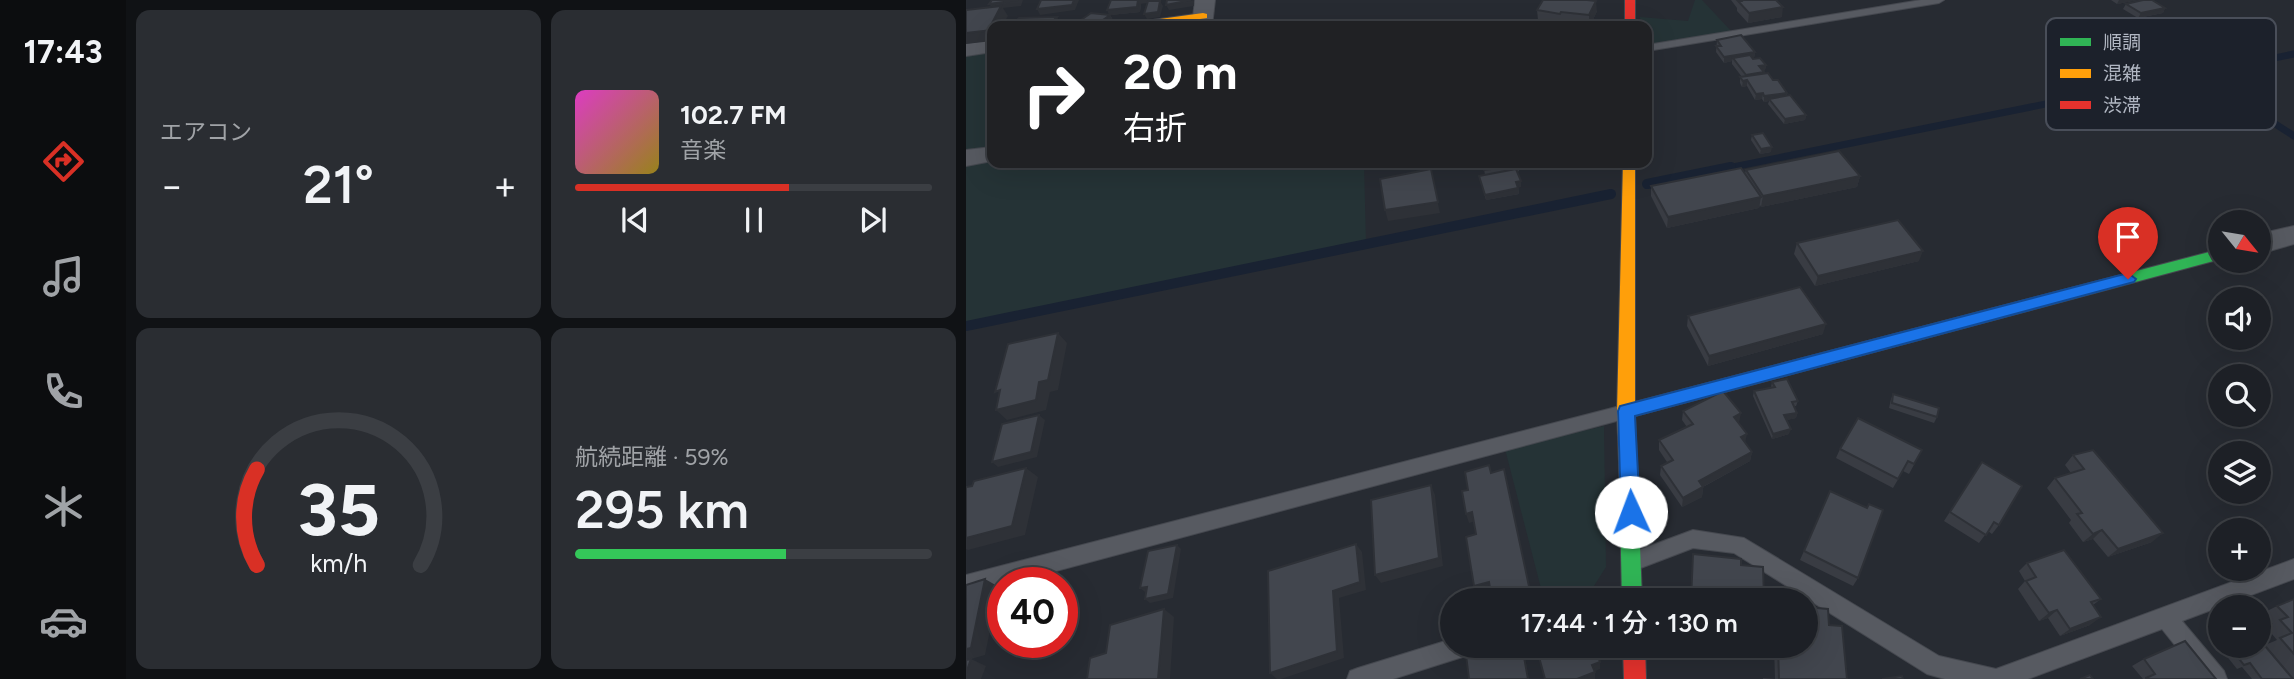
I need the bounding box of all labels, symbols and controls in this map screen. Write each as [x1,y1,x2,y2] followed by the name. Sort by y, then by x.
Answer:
[2046,18,2276,130] legend
[2103,31,2141,54] text: 順調
[24,33,102,71] text: 17:43
[1123,42,1238,101] text: 20 m
[1008,49,1099,140] icon: right
[2103,62,2141,85] text: 混雑
[2103,94,2141,117] text: 渋滞
[680,99,787,131] text: 102.7 FM
[1123,109,1187,147] text: 右折
[160,118,252,146] text: エアコン
[680,136,726,164] text: 音楽
[39,137,88,186] icon: directions
[303,154,374,216] text: 21°
[160,163,184,209] text: −
[493,163,517,209] text: +
[616,201,654,239] icon: previous
[735,201,773,239] icon: pause
[854,201,892,239] icon: next
[2098,207,2158,279] pin
[2208,210,2272,273] north arrow
[2208,210,2271,658] map controls
[2109,218,2147,256] icon: arrive
[39,252,88,301] icon: music
[2208,287,2271,350] button: sound
[2208,364,2271,427] button: search
[39,367,88,416] icon: phone
[2208,441,2271,504] button: layers
[575,443,729,471] text: 航続距離 · 59%
[297,466,380,553] text: 35
[1594,475,1668,549] position arrow
[575,479,749,541] text: 295 km
[39,482,88,531] icon: climate
[2208,518,2271,581] button: +
[310,547,367,577] text: km/h
[987,567,1078,658] speed limit sign: 40
[2208,595,2271,658] button: −
[39,597,88,646] icon: car
[1520,607,1738,639] text: 17:44 · 1 分 · 130 m

